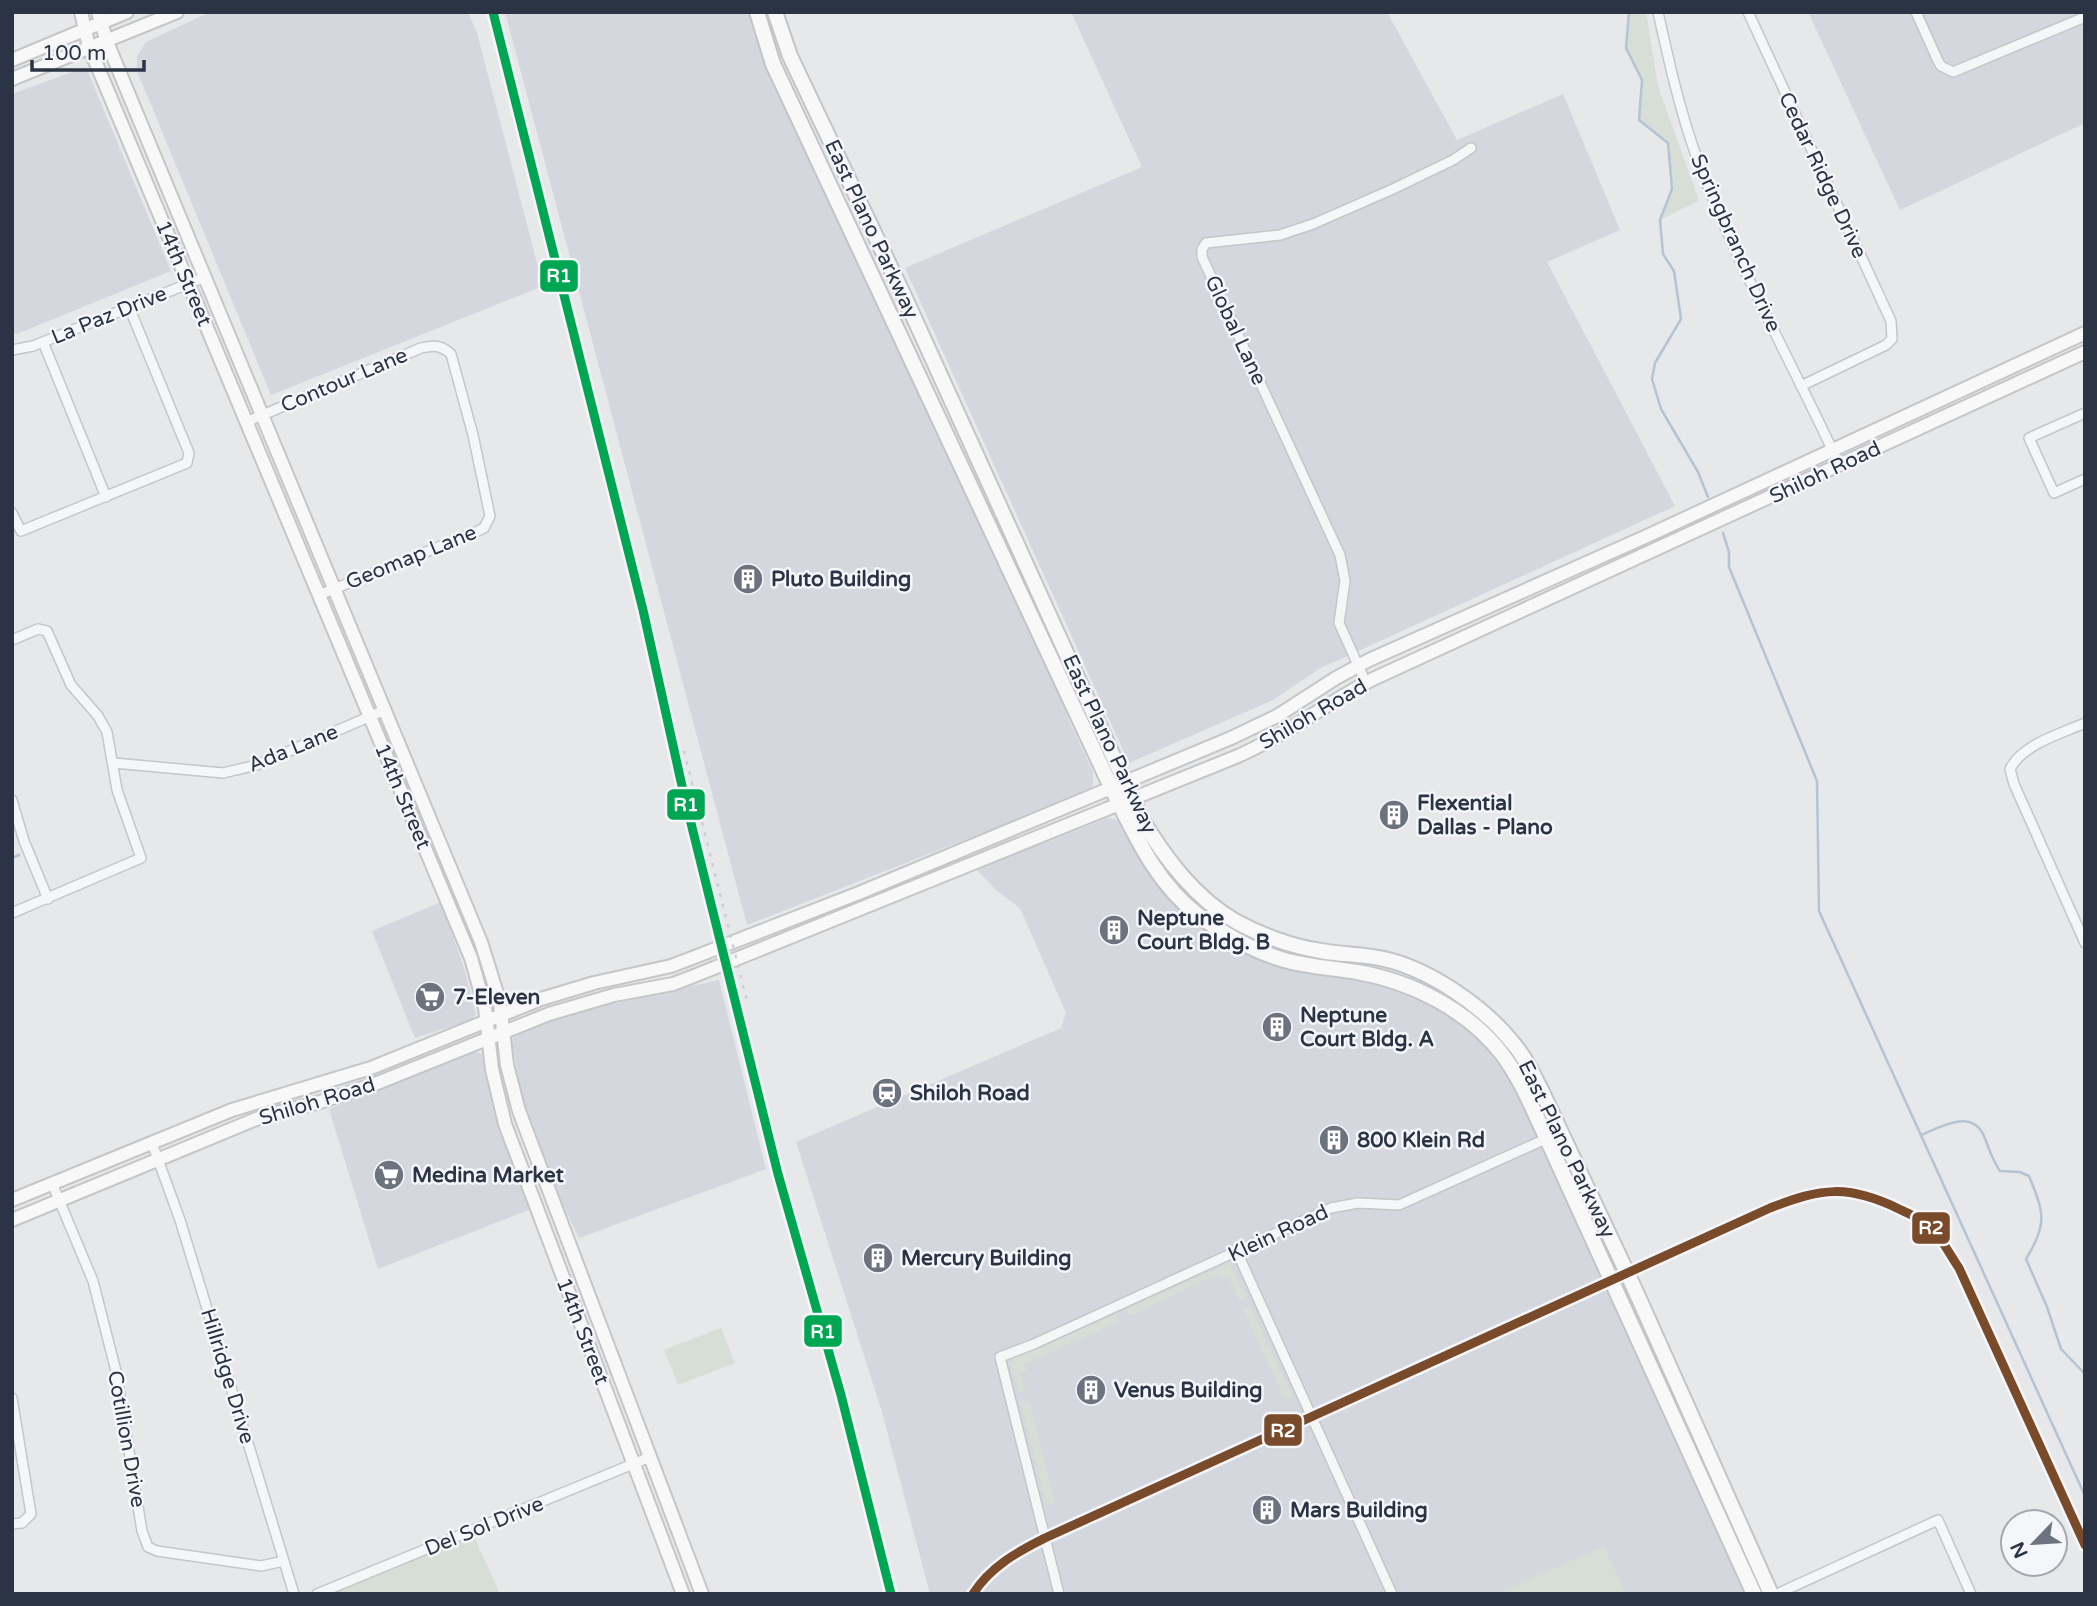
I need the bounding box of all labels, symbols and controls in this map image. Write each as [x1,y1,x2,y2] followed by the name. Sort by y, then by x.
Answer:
[32,28,144,72] scale bar
[42,41,106,66] text: 100 m
[1773,88,1872,262] street label: Cedar Ridge Drive
[819,136,924,323] street label: East Plano Parkway
[1685,150,1786,336] street label: Springbranch Drive
[150,216,217,330] street label: 14th Street
[539,259,579,293] line badge: R1
[546,265,572,287] text: R1
[1199,271,1272,389] street label: Global Lane
[48,281,171,350] street label: La Paz Drive
[277,343,411,418] street label: Contour Lane
[1766,436,1885,509] street label: Shiloh Road
[342,520,480,595] street label: Geomap Lane
[731,562,765,596] building icon: Pluto Building
[771,567,911,592] place label: Pluto Building
[1057,651,1162,838] street label: East Plano Parkway
[1255,674,1371,755] street label: Shiloh Road
[245,719,342,778] street label: Ada Lane
[369,739,436,853] street label: 14th Street
[666,788,706,821] line badge: R1
[1417,791,1553,840] place label: Flexential Dallas - Plano
[673,794,699,816] text: R1
[1377,798,1411,832] building icon: Flexential Dallas - Plano
[1137,906,1270,955] place label: Neptune Court Bldg. B
[1097,913,1131,947] building icon: Neptune Court Bldg. B
[413,980,447,1014] supermarket icon: 7-Eleven
[453,985,540,1010] place label: 7-Eleven
[1300,1003,1434,1052] place label: Neptune Court Bldg. A
[1260,1010,1294,1044] building icon: Neptune Court Bldg. A
[1513,1056,1620,1242] street label: East Plano Parkway
[256,1072,378,1131] street label: Shiloh Road
[870,1076,904,1110] station icon: Shiloh Road
[910,1081,1030,1106] place label: Shiloh Road
[1317,1123,1351,1157] building icon: 800 Klein Rd
[1357,1128,1485,1153] place label: 800 Klein Rd
[372,1158,406,1192] supermarket icon: Medina Market
[412,1163,564,1188] place label: Medina Market
[1224,1199,1332,1267] street label: Klein Road
[1911,1211,1951,1245] line badge: R2
[1918,1217,1944,1239] text: R2
[861,1241,895,1275] building icon: Mercury Building
[901,1246,1072,1271] place label: Mercury Building
[551,1274,614,1388] street label: 14th Street
[195,1305,260,1447] street label: Hillridge Drive
[803,1314,843,1348] line badge: R1
[810,1321,836,1343] text: R1
[102,1369,151,1510] street label: Cotillion Drive
[1074,1373,1108,1407] building icon: Venus Building
[1114,1378,1263,1403] place label: Venus Building
[1263,1413,1303,1447] line badge: R2
[1270,1420,1296,1442] text: R2
[421,1491,547,1562] street label: Del Sol Drive
[1250,1493,1284,1527] building icon: Mars Building
[1290,1498,1428,1523] place label: Mars Building
[1999,1508,2069,1578] north arrow
[2006,1538,2033,1561] text: N

